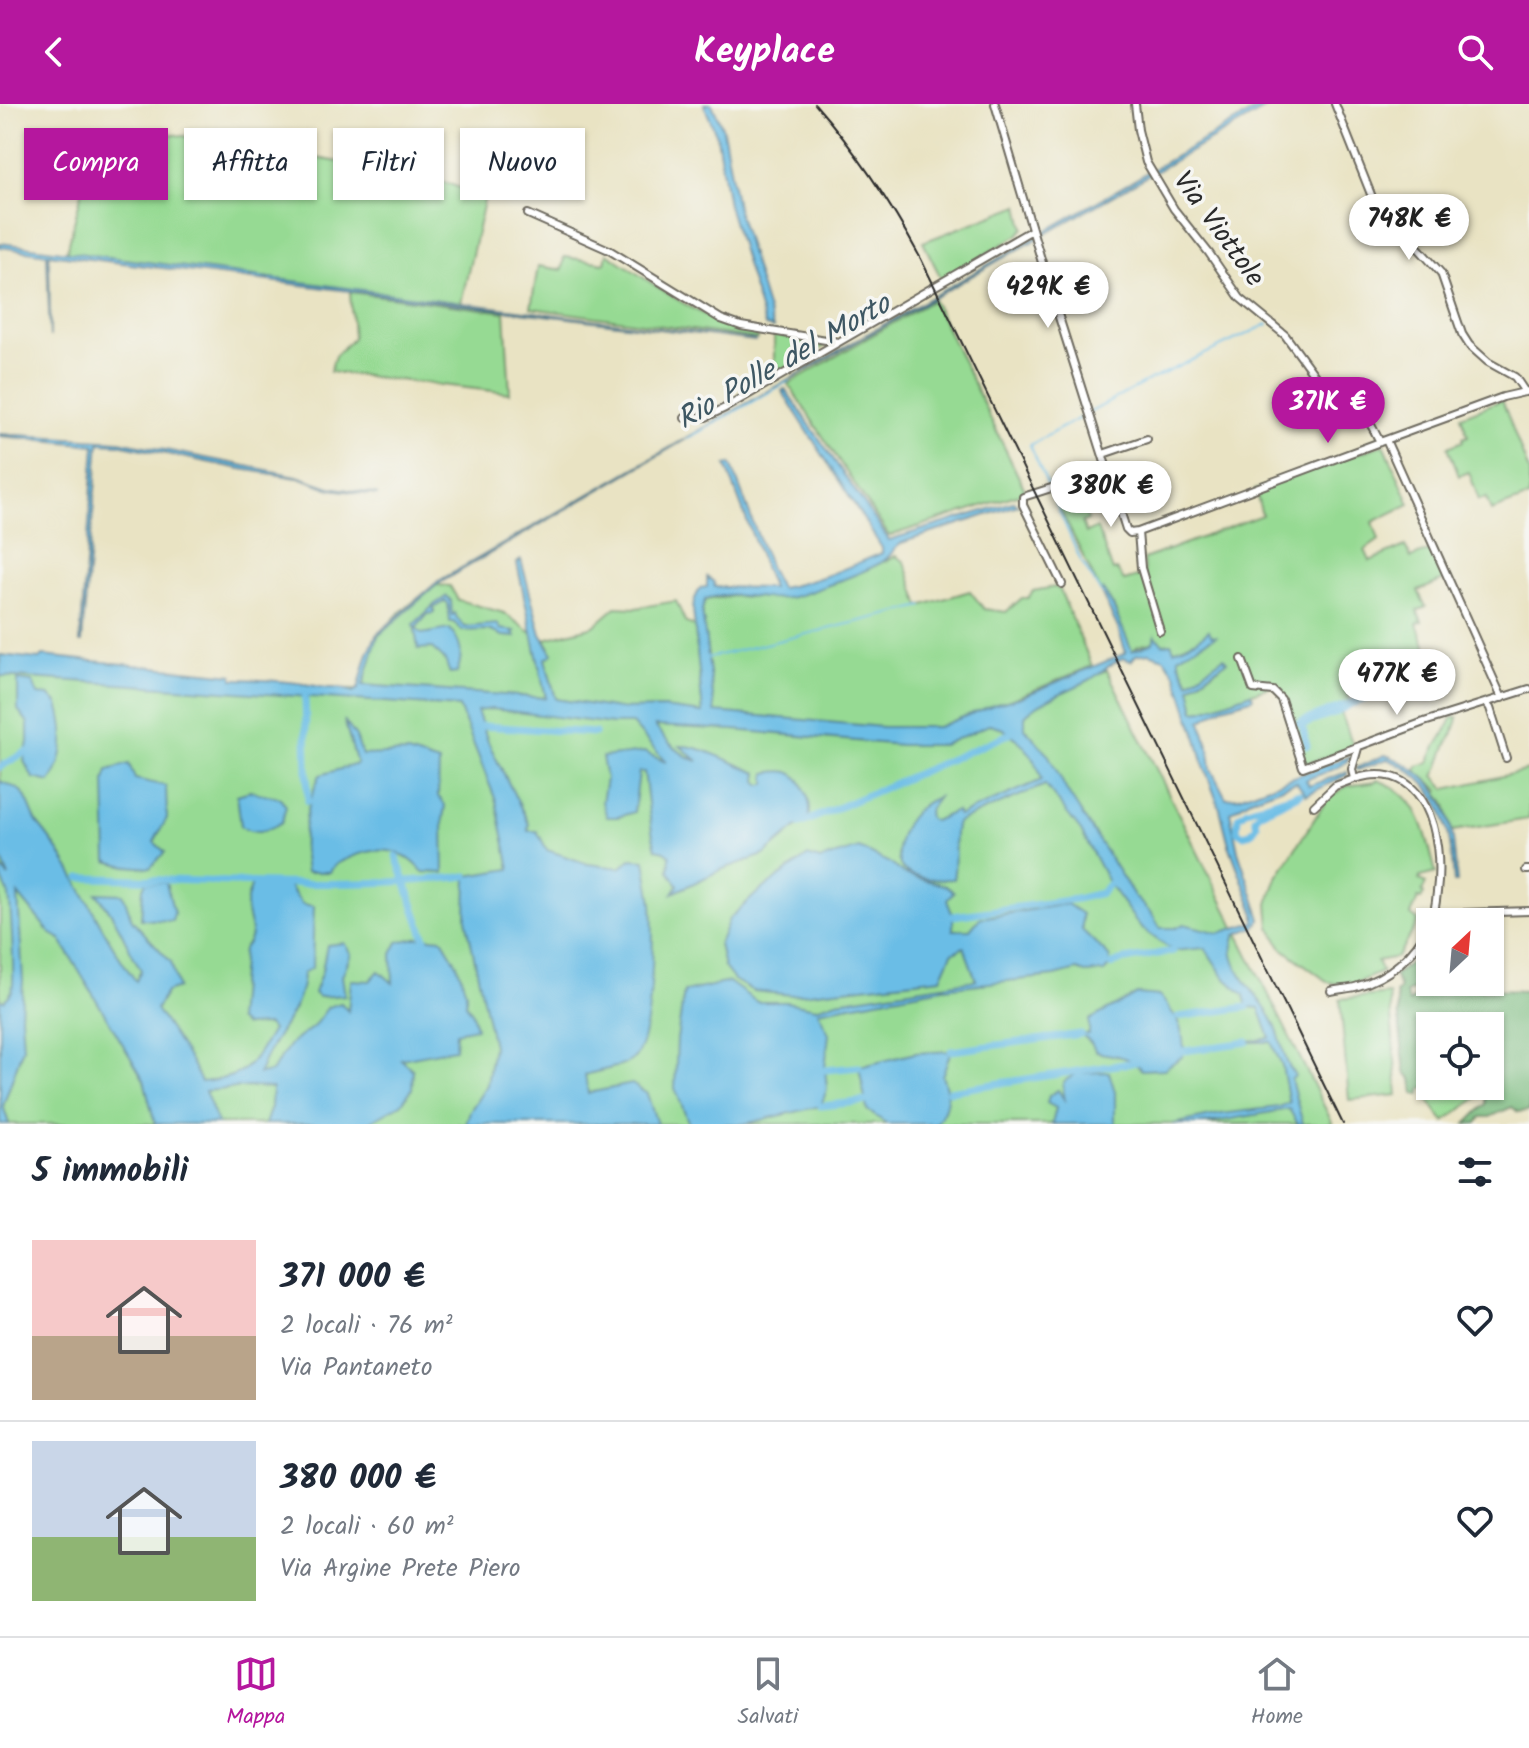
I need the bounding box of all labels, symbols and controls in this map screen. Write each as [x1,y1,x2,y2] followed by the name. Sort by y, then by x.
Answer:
[694,24,835,81] text: Keyplace
[32,30,76,74] icon: back
[1453,30,1497,74] icon: search
[24,128,168,200] chip: Compra
[184,128,317,200] chip: Affitta
[333,128,444,200] chip: Filtri
[460,128,585,200] chip: Nuovo
[1160,162,1276,297] street label: Via Viottole
[1344,194,1474,262] pin: 748K €
[1367,199,1451,241] text: 748K €
[983,262,1113,330] pin: 429K €
[1006,267,1090,309] text: 429K €
[668,281,902,444] water label: Rio Polle del Morto
[1263,377,1393,445] pin: 371K €
[1290,382,1366,424] text: 371K €
[1046,461,1176,529] pin: 380K €
[1068,466,1154,508] text: 380K €
[1332,649,1462,717] pin: 477K €
[1357,654,1437,696] text: 477K €
[1416,908,1504,996] north arrow
[1416,908,1504,1100] map controls
[1416,1012,1504,1100] button: locate
[32,1145,188,1199] text: 5 immobili
[1453,1150,1497,1194] icon: filters
[280,1251,425,1305] text: 371 000 €
[96,1272,192,1368] icon: home
[1453,1298,1497,1342] icon: heart
[280,1305,453,1347] text: 2 locali · 76 m²
[280,1347,432,1389] text: Via Pantaneto
[280,1452,436,1506] text: 380 000 €
[96,1473,192,1569] icon: home
[1453,1499,1497,1543] icon: heart
[280,1506,454,1548] text: 2 locali · 60 m²
[280,1548,521,1590] text: Via Argine Prete Piero
[226,1652,285,1735] tab: Mappa
[738,1652,798,1735] tab: Salvati
[1251,1652,1303,1735] tab: Home

